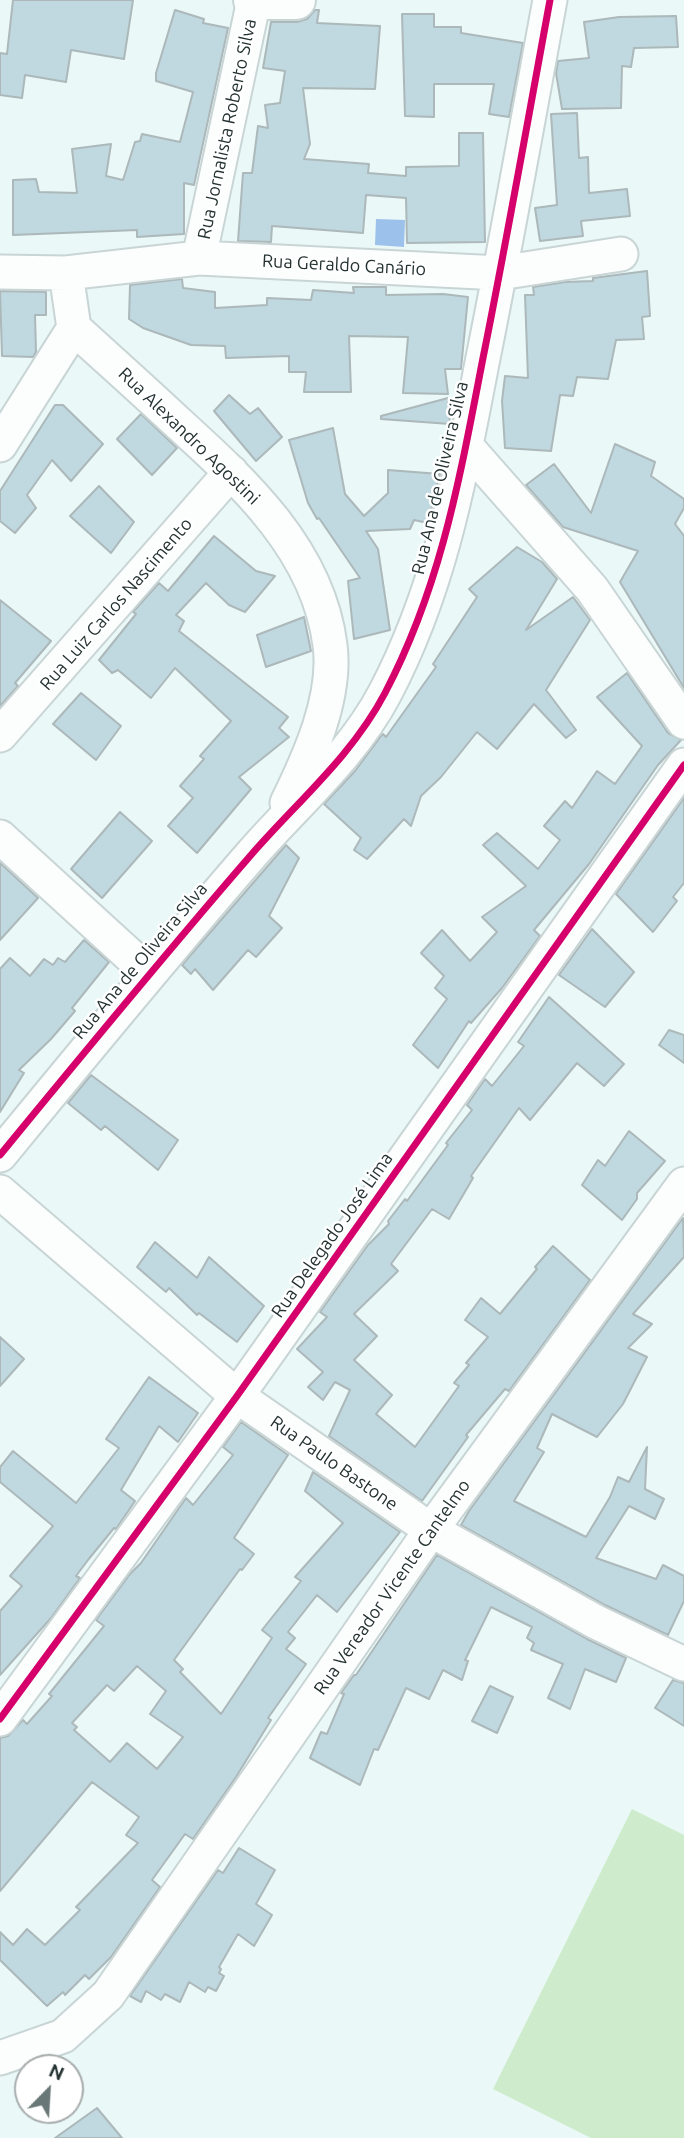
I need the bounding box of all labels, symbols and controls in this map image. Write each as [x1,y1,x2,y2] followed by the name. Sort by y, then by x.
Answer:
[193,17,261,241] street label: Rua Jornalista Roberto Silva
[261,250,427,280] street label: Rua Geraldo Canário
[114,363,264,509] street label: Rua Alexandro Agostini
[407,379,473,577] street label: Rua Ana de Oliveira Silva
[35,513,197,695] street label: Rua Luiz Carlos Nascimento
[68,878,212,1044] street label: Rua Ana de Oliveira Silva
[267,1148,397,1322] street label: Rua Delegado José Lima
[266,1411,402,1515] street label: Rua Paulo Bastone
[309,1475,475,1699] street label: Rua Vereador Vicente Cantelmo
[14,2054,84,2124] north arrow
[46,2059,68,2085] text: N

